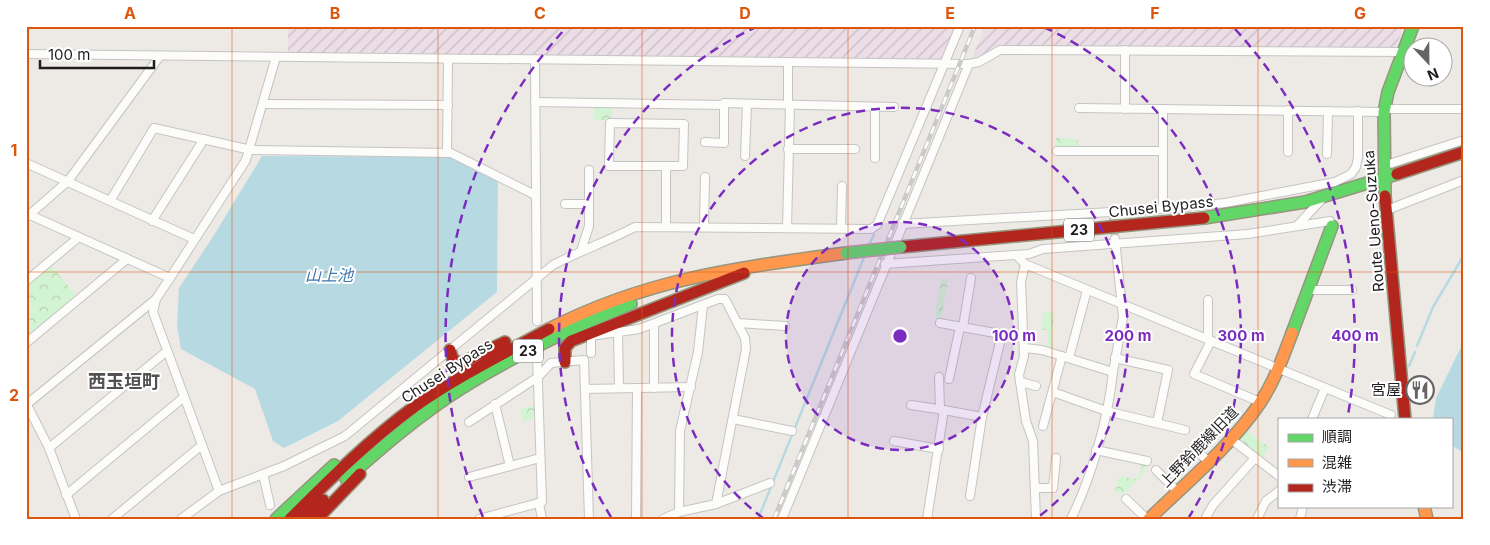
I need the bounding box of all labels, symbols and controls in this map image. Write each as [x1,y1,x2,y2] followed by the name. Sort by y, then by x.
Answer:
[124,3,136,23] text: A
[330,3,340,23] text: B
[534,3,546,23] text: C
[739,3,751,23] text: D
[945,3,955,23] text: E
[1150,3,1160,23] text: F
[1354,3,1366,23] text: G
[40,38,154,70] scale bar
[1402,38,1452,88] north arrow
[48,45,90,64] text: 100 m
[1425,65,1441,84] text: N
[11,140,17,160] text: 1
[1359,150,1388,293] street label: Route Ueno-Suzuka
[1108,192,1214,221] street label: Chusei Bypass
[1064,218,1094,242] road number: 23
[305,265,355,285] water label: 山上池
[992,326,1036,345] text: 100 m
[1105,326,1151,345] text: 200 m
[1217,326,1265,345] text: 300 m
[1331,326,1379,345] text: 400 m
[891,327,909,345] centre of rings
[398,334,496,407] street label: Chusei Bypass
[513,340,543,362] road number: 23
[88,371,160,392] district label: 西玉垣町
[1405,375,1435,405] restaurant icon: 宮屋
[1371,380,1401,399] place label: 宮屋
[9,385,19,405] text: 2
[1155,402,1242,491] street label: 上野鈴鹿線旧道
[1278,418,1452,508] legend
[1322,427,1352,446] text: 順調
[1322,453,1352,472] text: 混雑
[1322,477,1352,496] text: 渋滞

